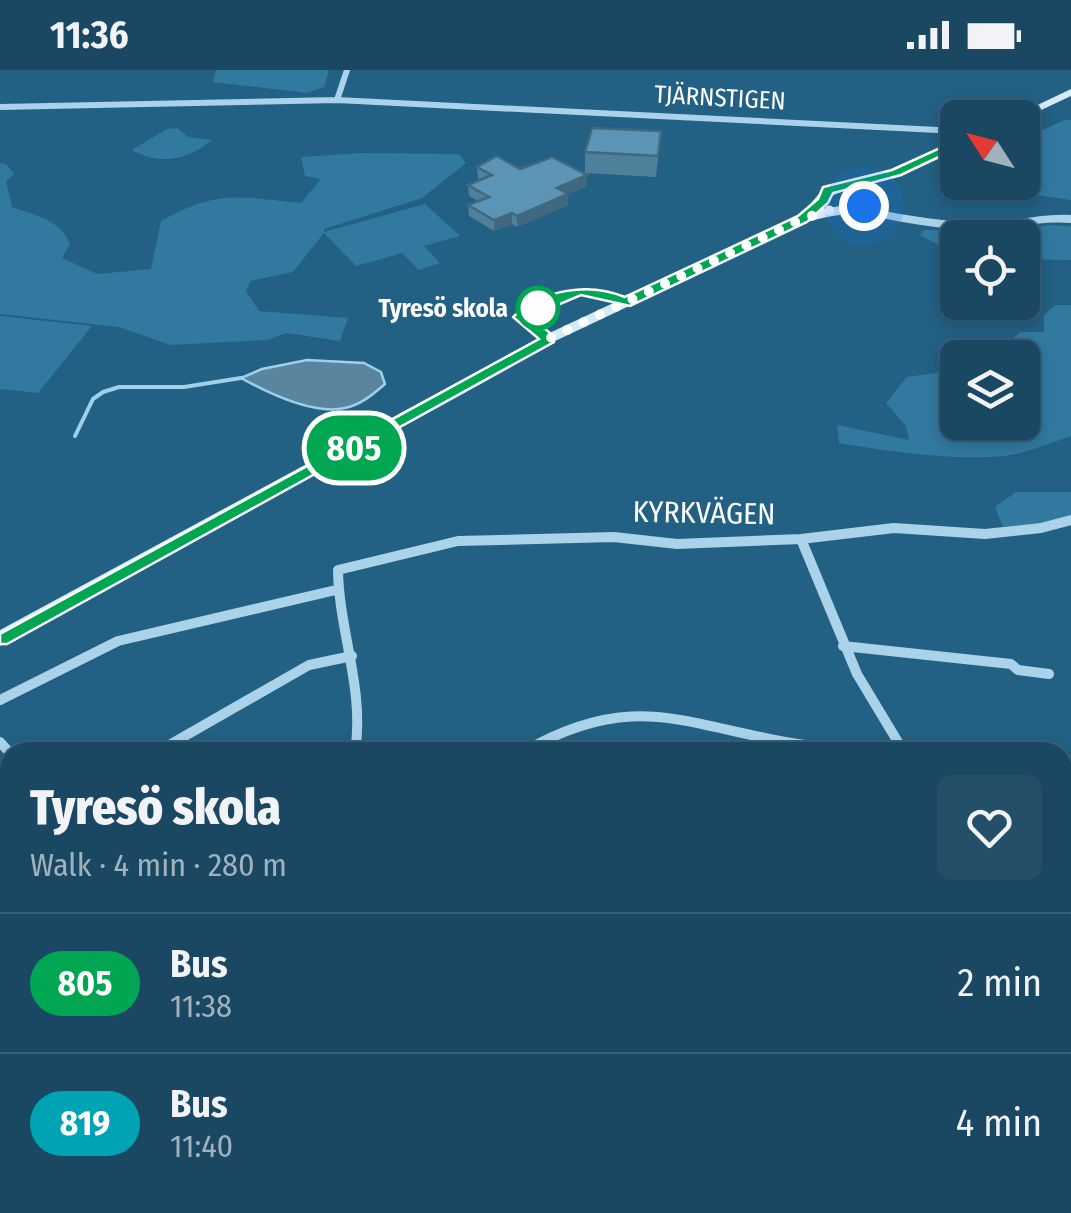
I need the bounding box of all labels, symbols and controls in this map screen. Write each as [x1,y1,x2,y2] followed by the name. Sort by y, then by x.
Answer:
[50,12,129,58] text: 11:36
[654,80,786,116] street label: TJÄRNSTIGEN
[940,100,1040,200] north arrow
[940,100,1040,440] map controls
[839,181,889,231] your location
[940,220,1040,320] button: locate
[517,287,559,329] marker: Tyresö skola
[378,294,508,324] place label: Tyresö skola
[940,340,1040,440] button: layers
[296,416,412,480] line badge: 805
[327,427,381,469] text: 805
[632,494,776,532] street label: KYRKVÄGEN
[937,775,1042,880] button: heart
[30,779,281,837] text: Tyresö skola
[30,846,287,884] text: Walk · 4 min · 280 m
[170,941,228,987] text: Bus
[957,960,1042,1006] text: 2 min
[58,962,112,1004] text: 805
[170,987,232,1025] text: 11:38
[170,1081,228,1127] text: Bus
[956,1100,1042,1146] text: 4 min
[60,1102,110,1144] text: 819
[170,1127,233,1165] text: 11:40

